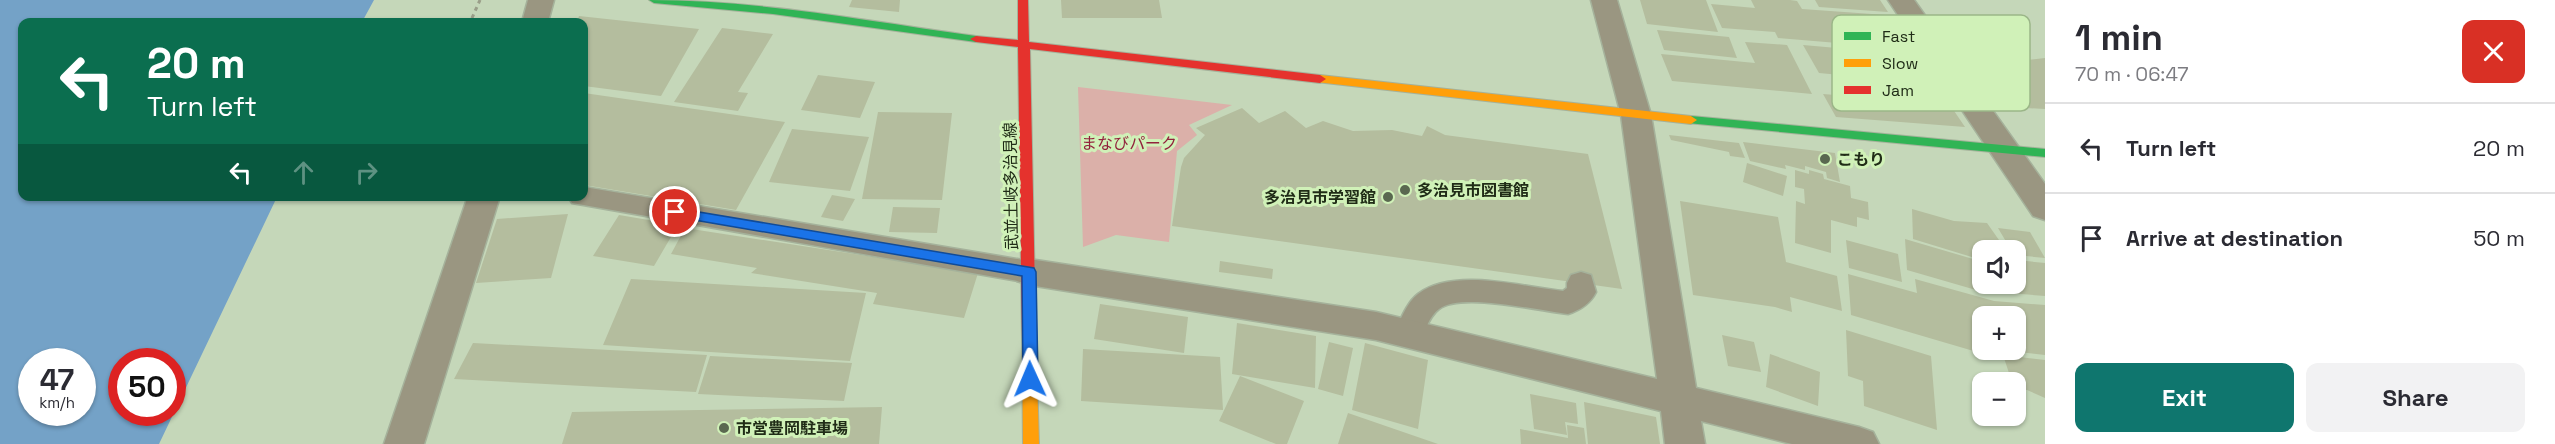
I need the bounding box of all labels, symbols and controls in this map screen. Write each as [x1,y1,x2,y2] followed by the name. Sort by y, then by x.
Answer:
[1832,15,2030,111] legend
[2075,15,2163,61] text: 1 min
[2462,20,2525,83] button: close
[1882,26,1915,47] text: Fast
[147,37,246,90] text: 20 m
[48,42,126,120] icon: left
[1882,53,1918,74] text: Slow
[2075,61,2189,87] text: 70 m · 06:47
[1882,80,1914,101] text: Jam
[147,89,257,124] text: Turn left
[999,122,1023,250] street label: 武並土岐多治見線
[2075,132,2108,165] icon: left
[1081,133,1177,154] park label: まなびパーク
[2126,134,2216,162] text: Turn left
[2473,134,2525,162] text: 20 m
[1837,149,1885,170] place label: こもり
[1818,152,1832,166] marker: こもり
[224,156,257,189] icon: left
[287,156,320,189] icon: ahead
[350,156,383,189] icon: right
[1417,180,1529,201] place label: 多治見市図書館
[1398,183,1412,197] marker: 多治見市図書館
[649,186,700,237] pin
[1264,187,1376,208] place label: 多治見市学習館
[1381,190,1395,204] marker: 多治見市学習館
[658,195,691,228] icon: arrive
[2075,222,2108,255] icon: arrive
[2126,224,2343,252] text: Arrive at destination
[2473,224,2525,252] text: 50 m
[1972,240,2026,426] map controls
[1972,240,2026,294] button: sound
[1972,306,2026,360] button: +
[998,347,1062,411] position arrow
[108,348,186,426] speed limit sign: 50
[40,360,74,399] text: 47
[2075,363,2294,432] button: Exit
[2306,363,2525,432] button: Share
[1972,372,2026,426] button: −
[39,393,75,412] text: km/h
[736,418,848,439] place label: 市営豊岡駐車場
[717,421,731,435] marker: 市営豊岡駐車場

